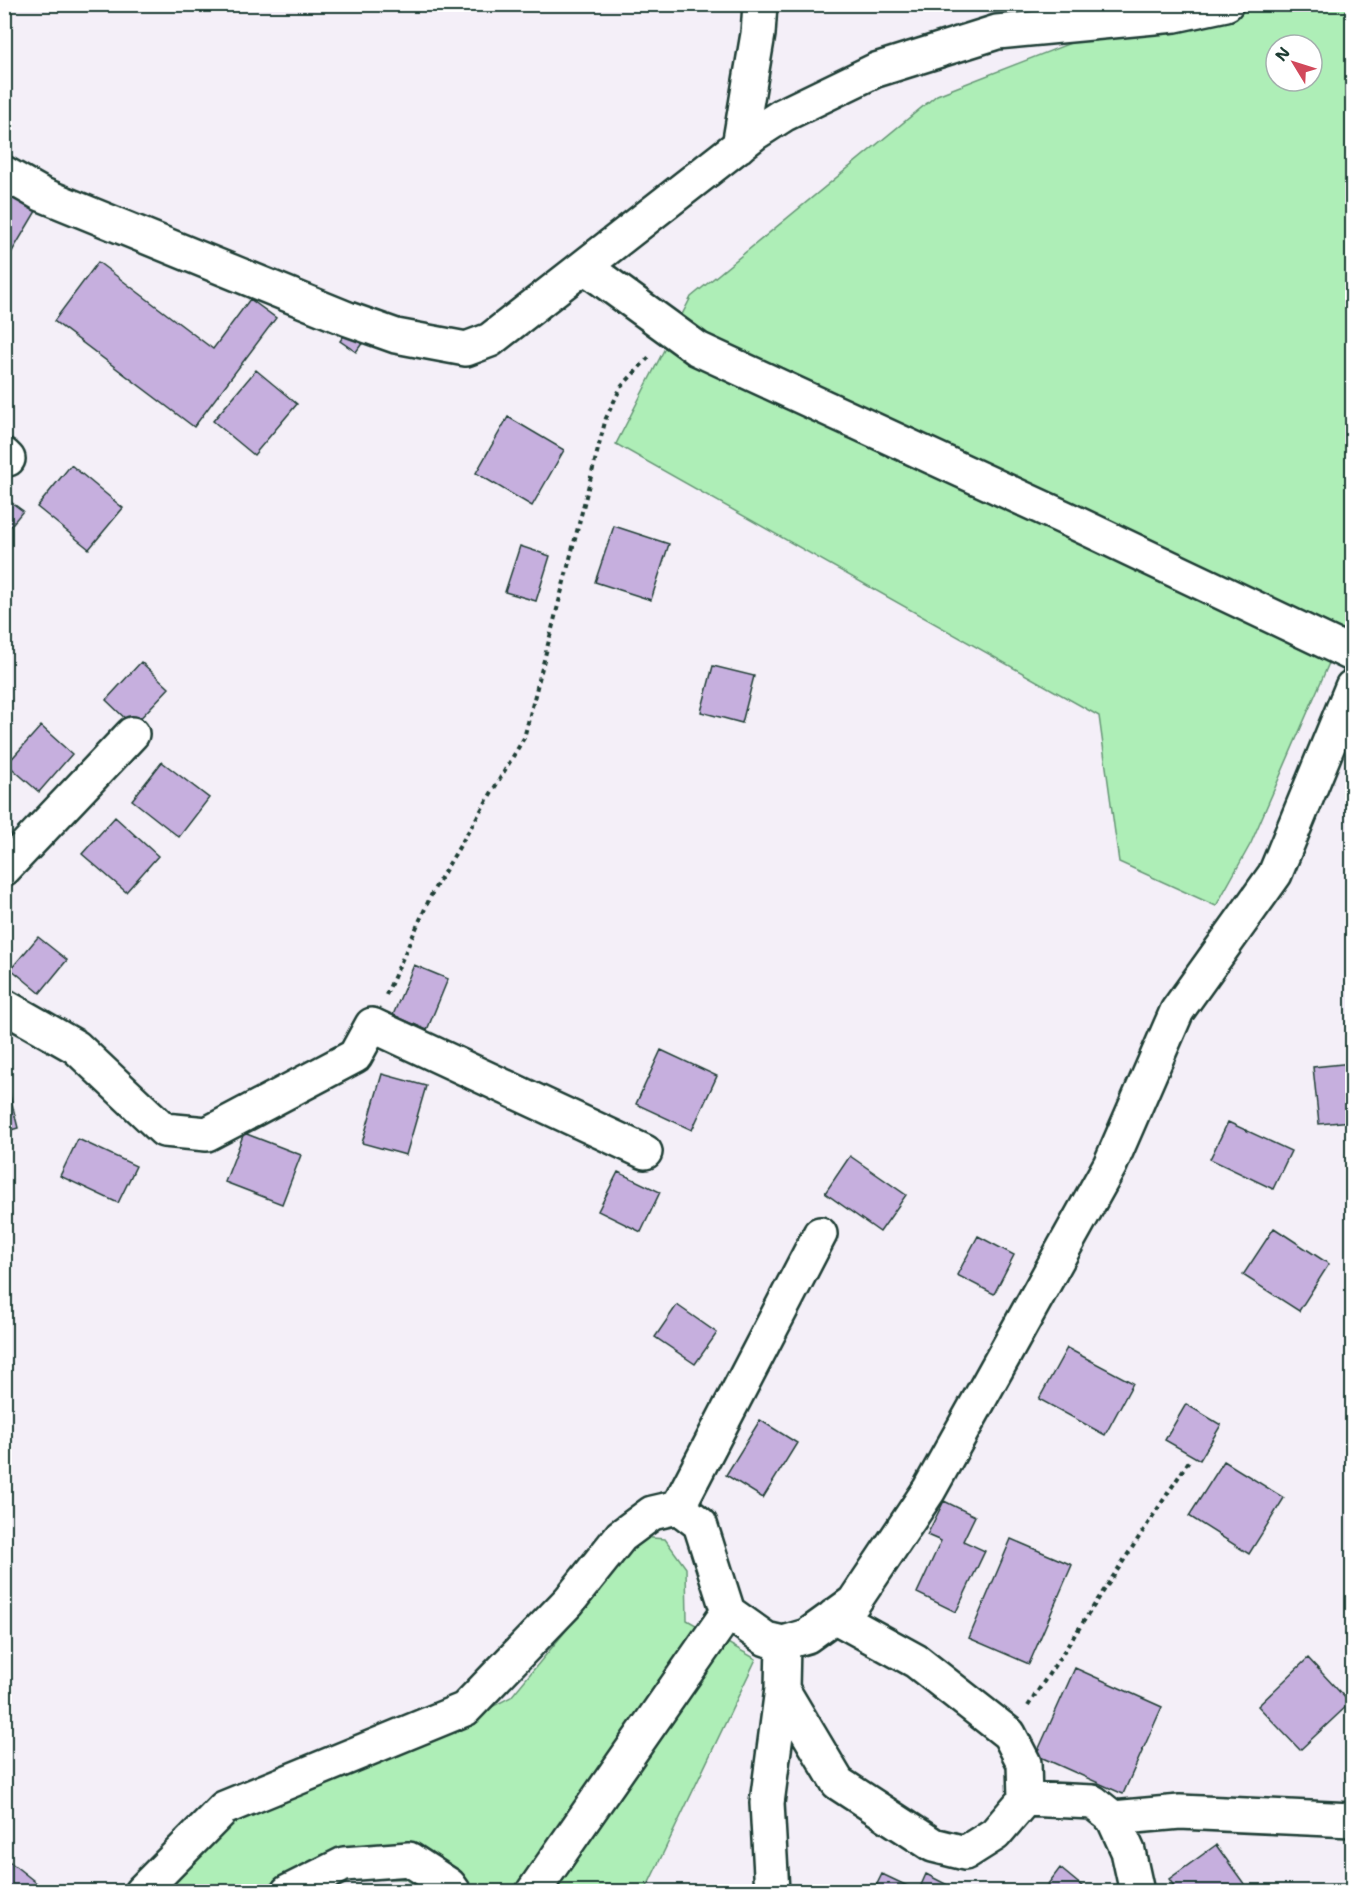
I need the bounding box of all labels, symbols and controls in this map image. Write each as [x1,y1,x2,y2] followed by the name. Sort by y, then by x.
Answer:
[1264,33,1324,93] north arrow
[1270,43,1295,66] text: N

